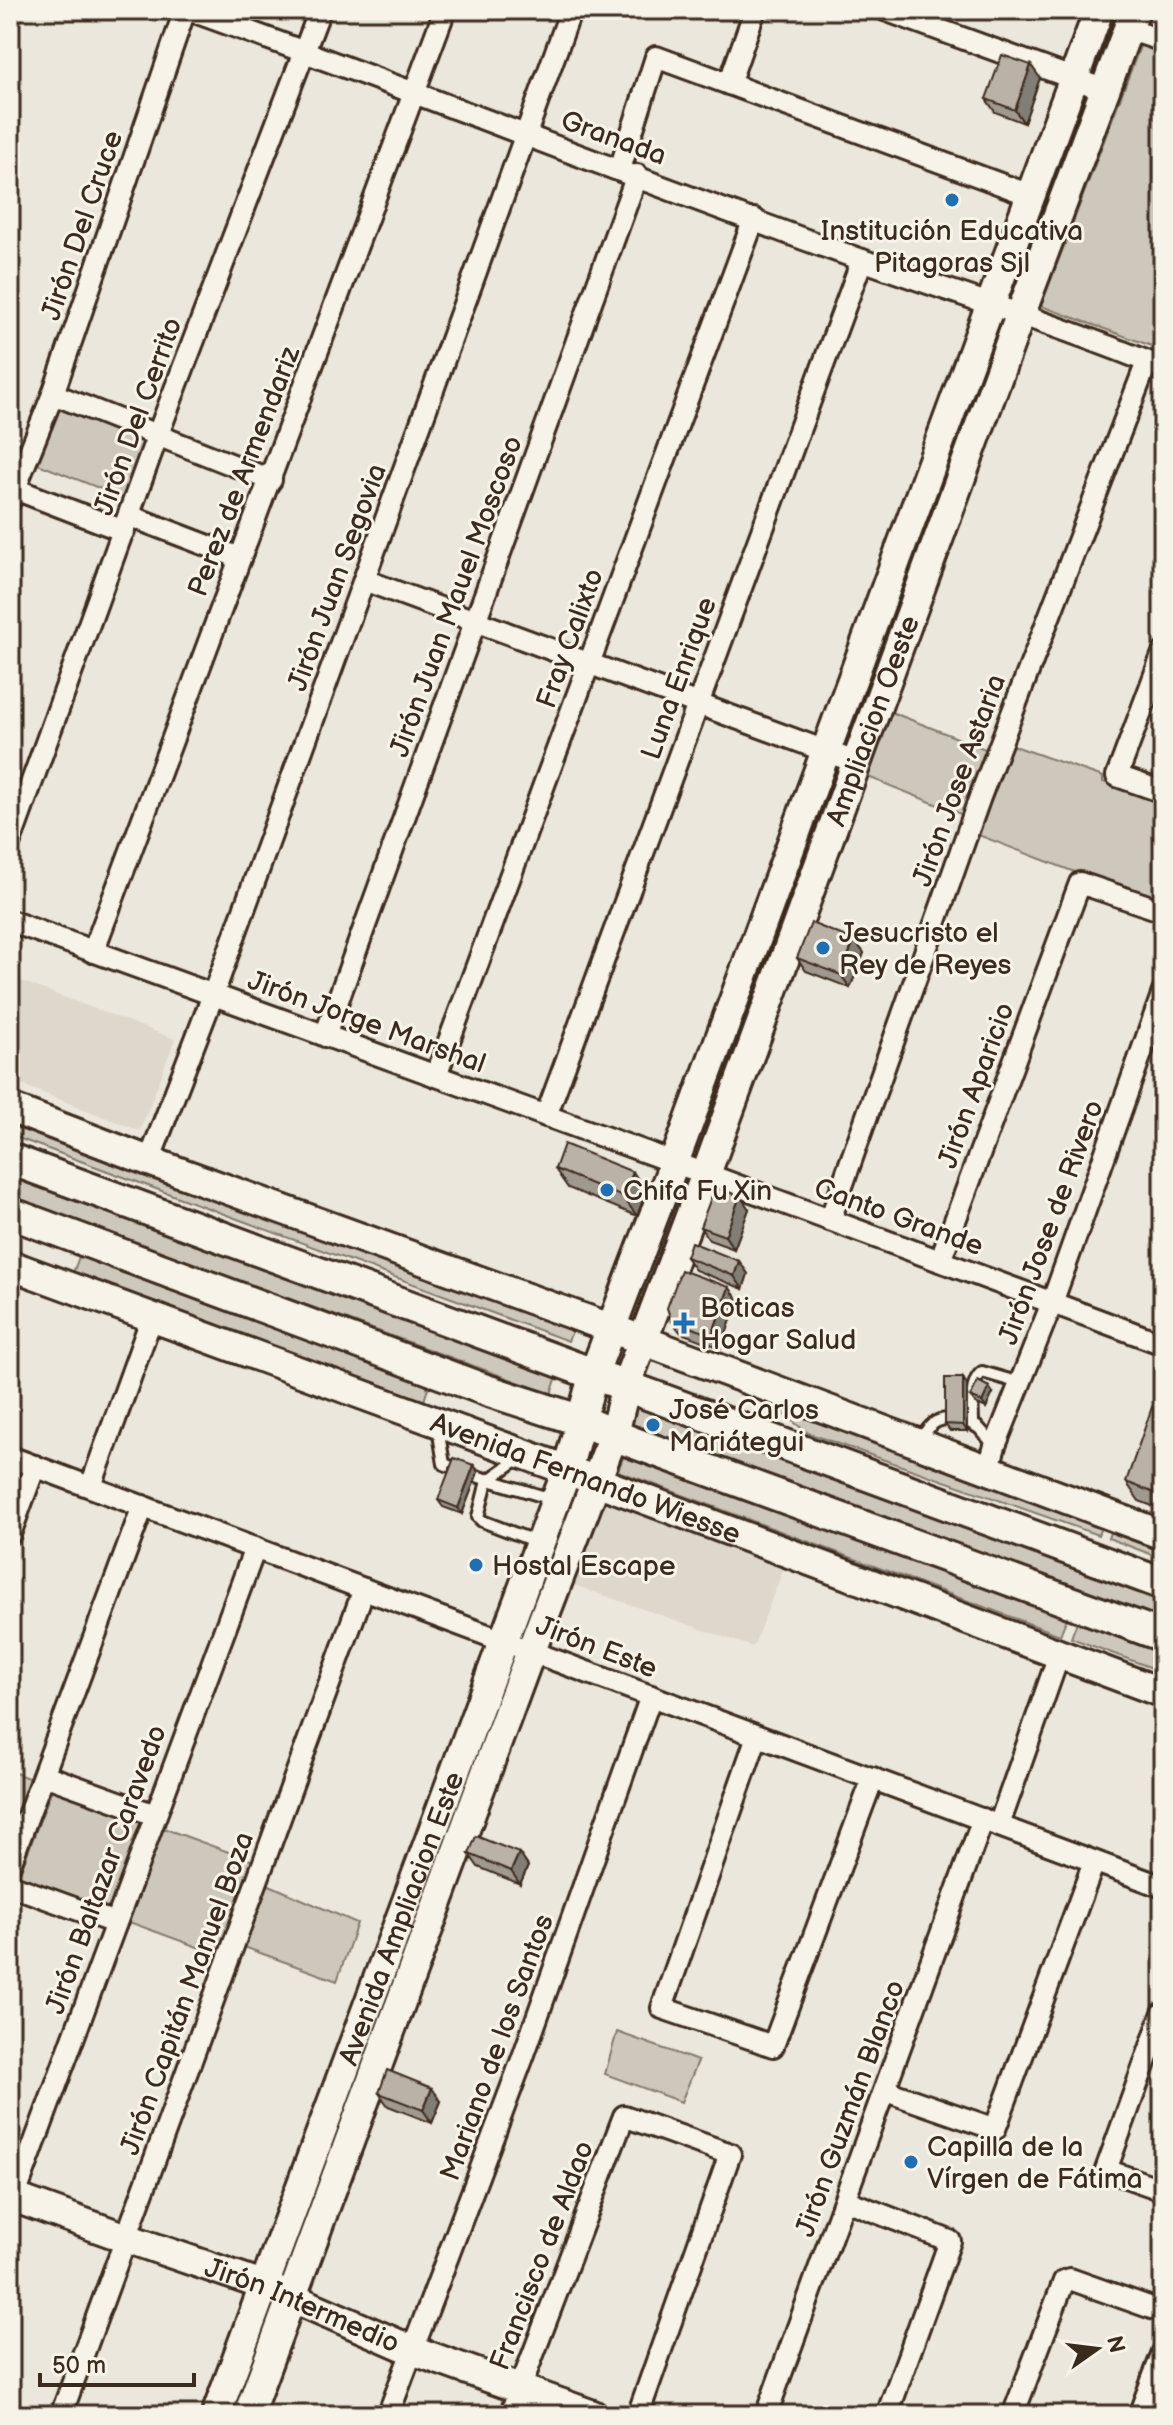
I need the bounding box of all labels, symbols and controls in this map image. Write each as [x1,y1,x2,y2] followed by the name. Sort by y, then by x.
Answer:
[556,104,671,173] street label: Granada
[35,126,130,325] street label: Jirón Del Cruce
[943,191,961,209] marker: Institución Educativa Pitagoras Sjl
[821,215,1083,280] place label: Institución Educativa Pitagoras Sjl
[87,313,189,520] street label: Jirón Del Cerrito
[181,341,308,601] street label: Perez de Armendariz
[383,432,530,761] street label: Jirón Juan Mauel Moscoso
[281,459,394,696] street label: Jirón Juan Segovia
[530,564,611,713] street label: Fray Calixto
[635,593,724,764] street label: Luna Enrique
[820,611,927,831] street label: Ampliacion Oeste
[906,670,1013,891] street label: Jirón Jose Astaria
[839,917,1012,982] place label: Jesucristo el Rey de Reyes
[814,939,832,957] marker: Jesucristo el Rey de Reyes
[243,964,490,1081] street label: Jirón Jorge Marshal
[931,998,1022,1173] street label: Jirón Aparicio
[992,1096,1111,1349] street label: Jirón Jose de Rivero
[809,1172,988,1263] street label: Canto Grande
[623,1175,772,1208] place label: Chifa Fu Xin
[598,1181,616,1199] marker: Chifa Fu Xin
[700,1292,856,1357] place label: Boticas Hogar Salud
[675,1314,693,1332] marker: Boticas Hogar Salud
[669,1394,819,1459] place label: José Carlos Mariátegui
[426,1406,745,1552] street label: Avenida Fernando Wiesse
[644,1416,662,1434] marker: José Carlos Mariátegui
[492,1550,676,1583] place label: Hostal Escape
[467,1556,485,1574] marker: Hostal Escape
[531,1609,662,1686] street label: Jirón Este
[39,1721,174,2018] street label: Jirón Baltazar Caravedo
[332,1767,471,2070] street label: Avenida Ampliacion Este
[114,1827,261,2160] street label: Jirón Capitán Manuel Boza
[434,1910,561,2185] street label: Mariano de los Santos
[789,1976,912,2241] street label: Jirón Guzmán Blanco
[927,2131,1143,2196] place label: Capilla de la Vírgen de Fátima
[484,2136,601,2375] street label: Francisco de Aldao
[902,2153,920,2171] marker: Capilla de la Vírgen de Fátima
[200,2251,404,2361] street label: Jirón Intermedio
[1057,2309,1137,2389] north arrow
[1100,2333,1130,2356] text: N
[40,2337,194,2387] scale bar
[52,2351,106,2380] text: 50 m

